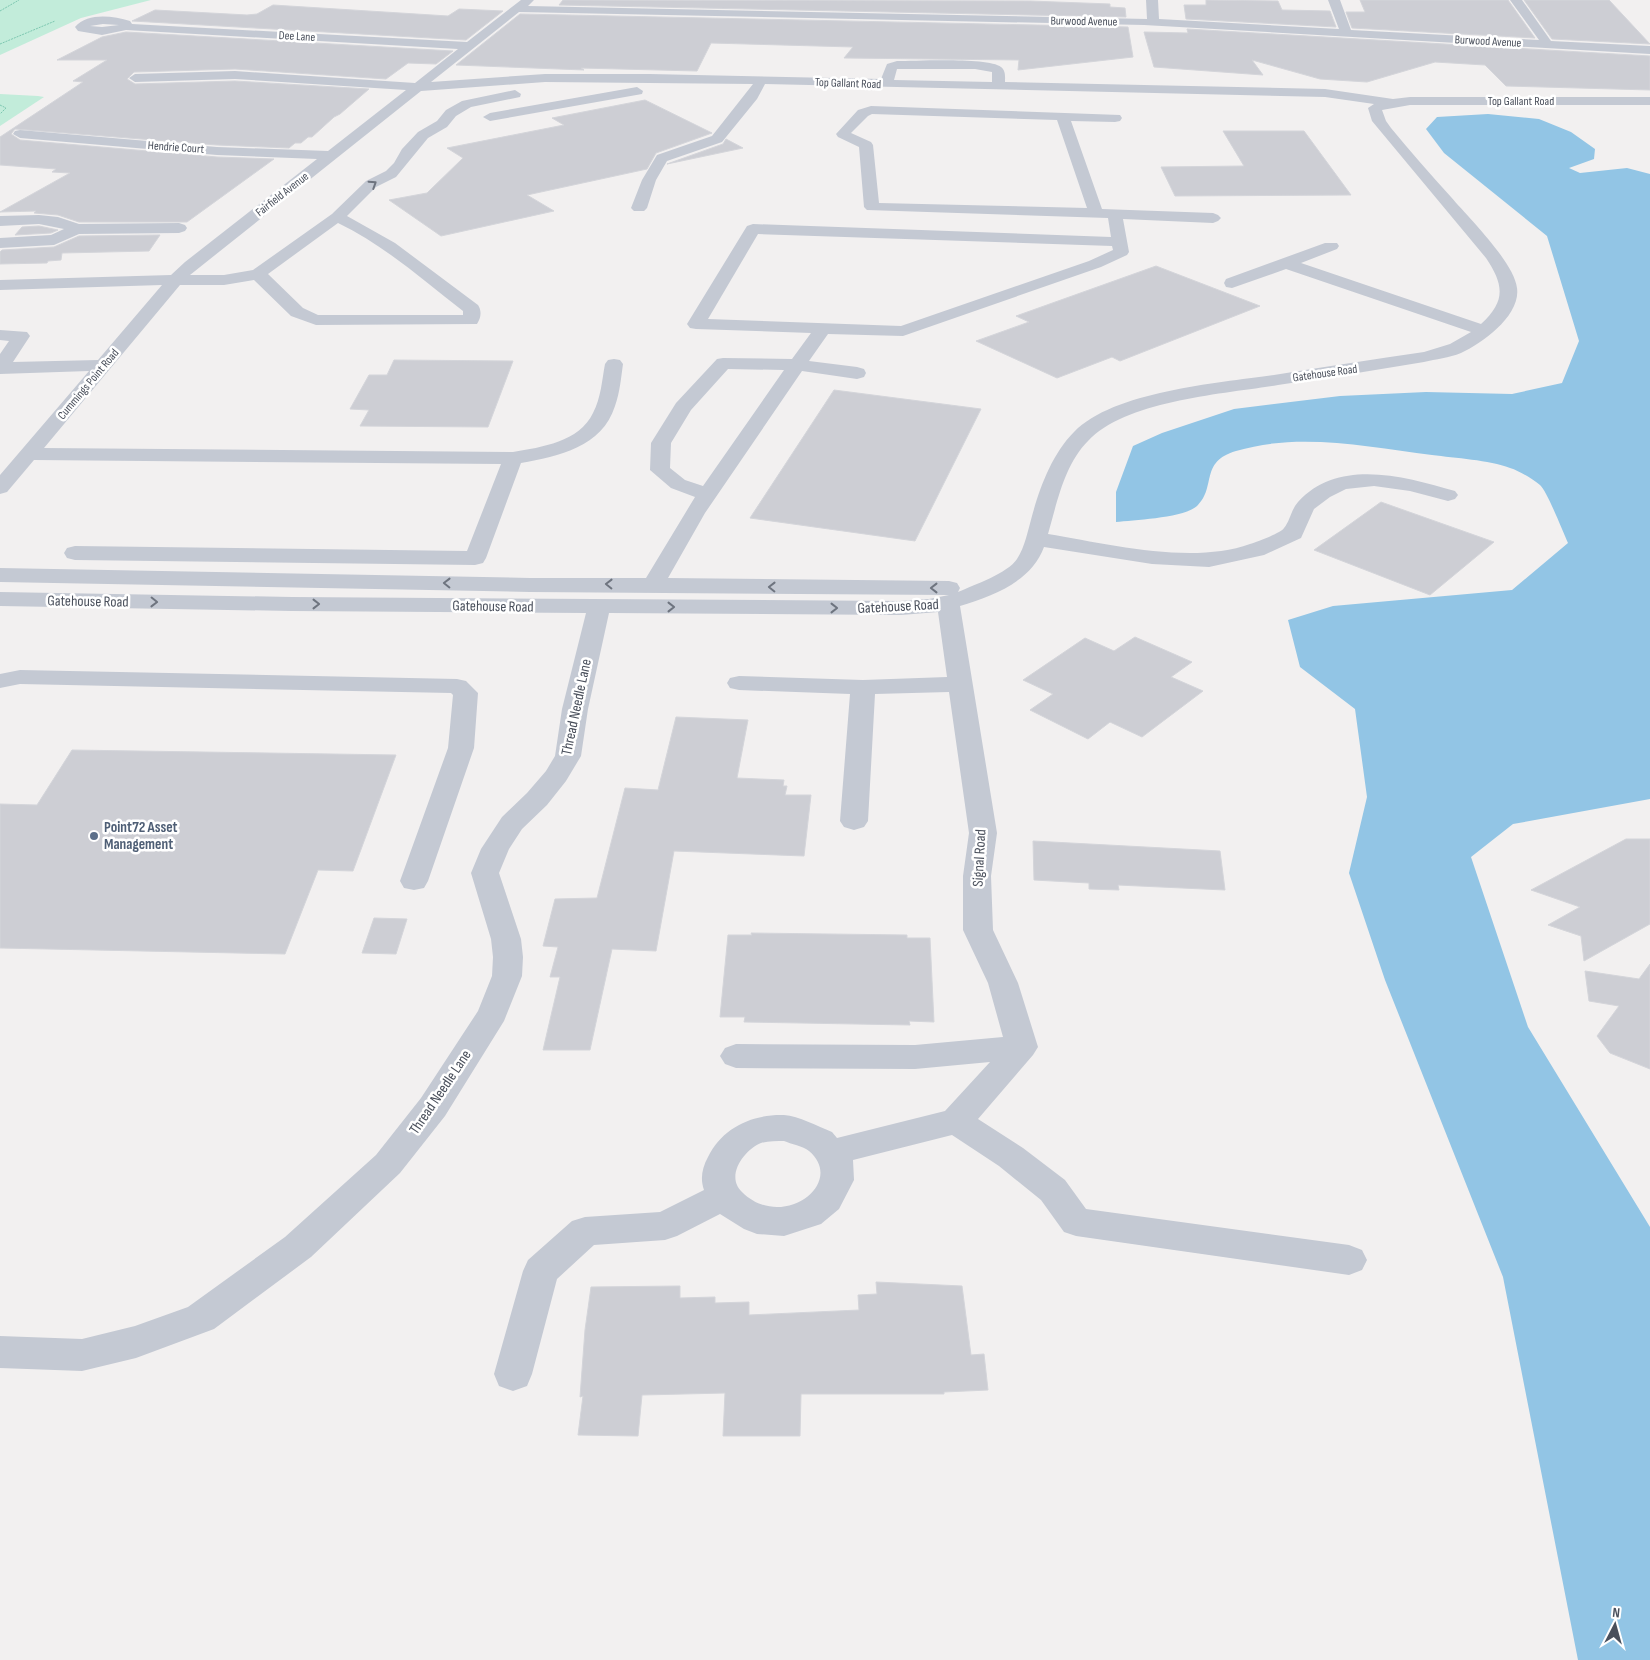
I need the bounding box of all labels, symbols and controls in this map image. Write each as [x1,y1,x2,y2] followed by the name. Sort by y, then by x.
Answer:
[1050,13,1118,30] street label: Burwood Avenue
[278,28,316,45] street label: Dee Lane
[1454,32,1522,51] street label: Burwood Avenue
[815,75,881,92] street label: Top Gallant Road
[1488,94,1554,109] street label: Top Gallant Road
[147,138,205,157] street label: Hendrie Court
[253,169,312,220] street label: Fairfield Avenue
[368,181,377,191] one-way arrow
[54,346,122,423] street label: Cummings Point Road
[1292,362,1358,385] street label: Gatehouse Road
[443,578,451,589] one-way arrow
[605,579,613,589] one-way arrow
[768,582,776,592] one-way arrow
[930,583,938,593] one-way arrow
[47,591,129,612] street label: Gatehouse Road
[857,595,939,618] street label: Gatehouse Road
[452,596,534,617] street label: Gatehouse Road
[150,597,158,607] one-way arrow
[312,599,320,609] one-way arrow
[668,602,675,612] one-way arrow
[830,603,838,613] one-way arrow
[557,657,596,757] street label: Thread Needle Lane
[104,818,178,854] place label: Point72 Asset Management
[969,829,990,887] street label: Signal Road
[88,830,100,842] marker: Point72 Asset Management
[405,1046,476,1138] street label: Thread Needle Lane
[1590,1600,1640,1650] north arrow
[1612,1604,1621,1621] text: N

